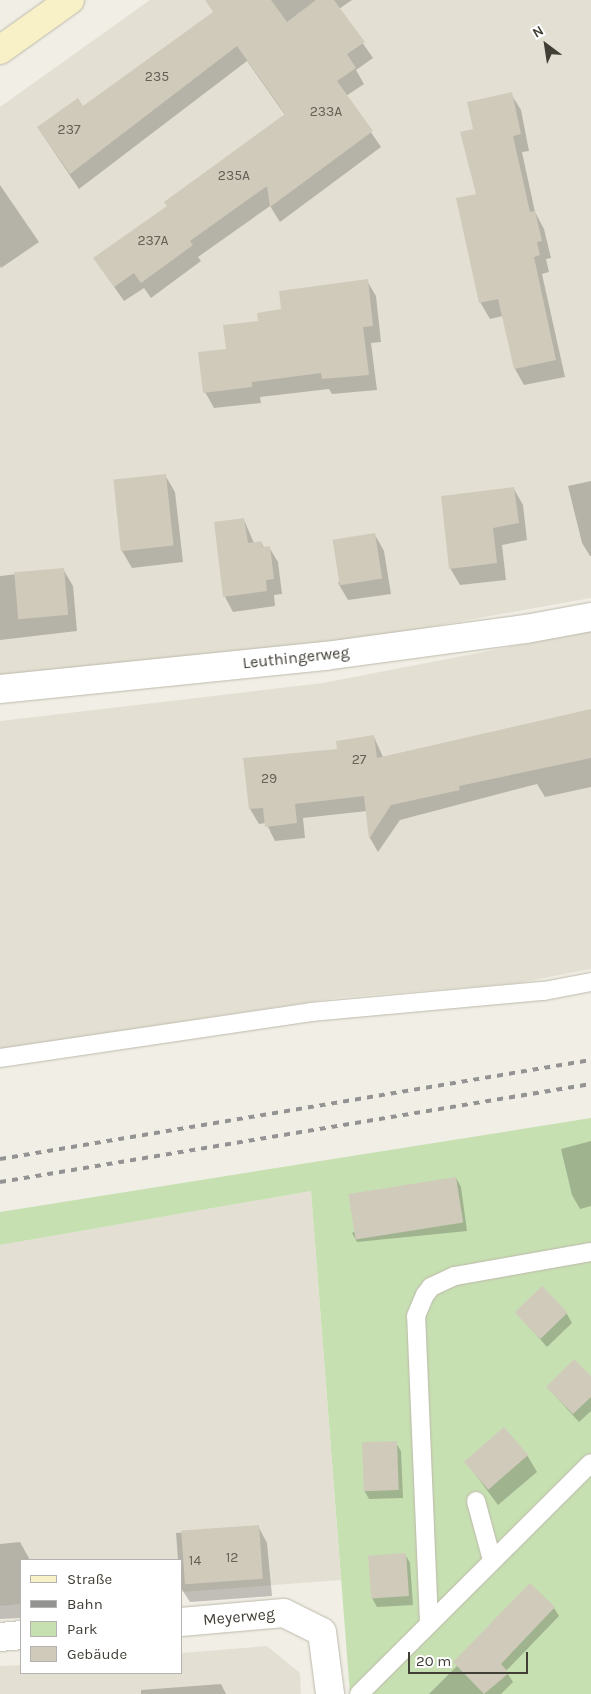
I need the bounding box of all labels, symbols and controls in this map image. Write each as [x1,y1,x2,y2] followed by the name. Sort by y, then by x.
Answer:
[521,20,571,70] north arrow
[529,22,547,42] text: N
[145,69,169,85] house number: 235
[310,104,342,120] house number: 233A
[58,122,80,138] house number: 237
[218,168,250,184] house number: 235A
[138,233,168,249] house number: 237A
[242,643,350,673] street label: Leuthingerweg
[352,752,366,768] house number: 27
[261,771,277,787] house number: 29
[226,1550,238,1566] house number: 12
[189,1553,201,1569] house number: 14
[20,1559,182,1674] legend
[67,1570,112,1588] text: Straße
[67,1595,103,1613] text: Bahn
[202,1604,276,1630] street label: Meyerweg
[67,1620,97,1638] text: Park
[411,1642,531,1674] scale bar
[67,1645,127,1663] text: Gebäude
[416,1652,451,1670] text: 20 m

